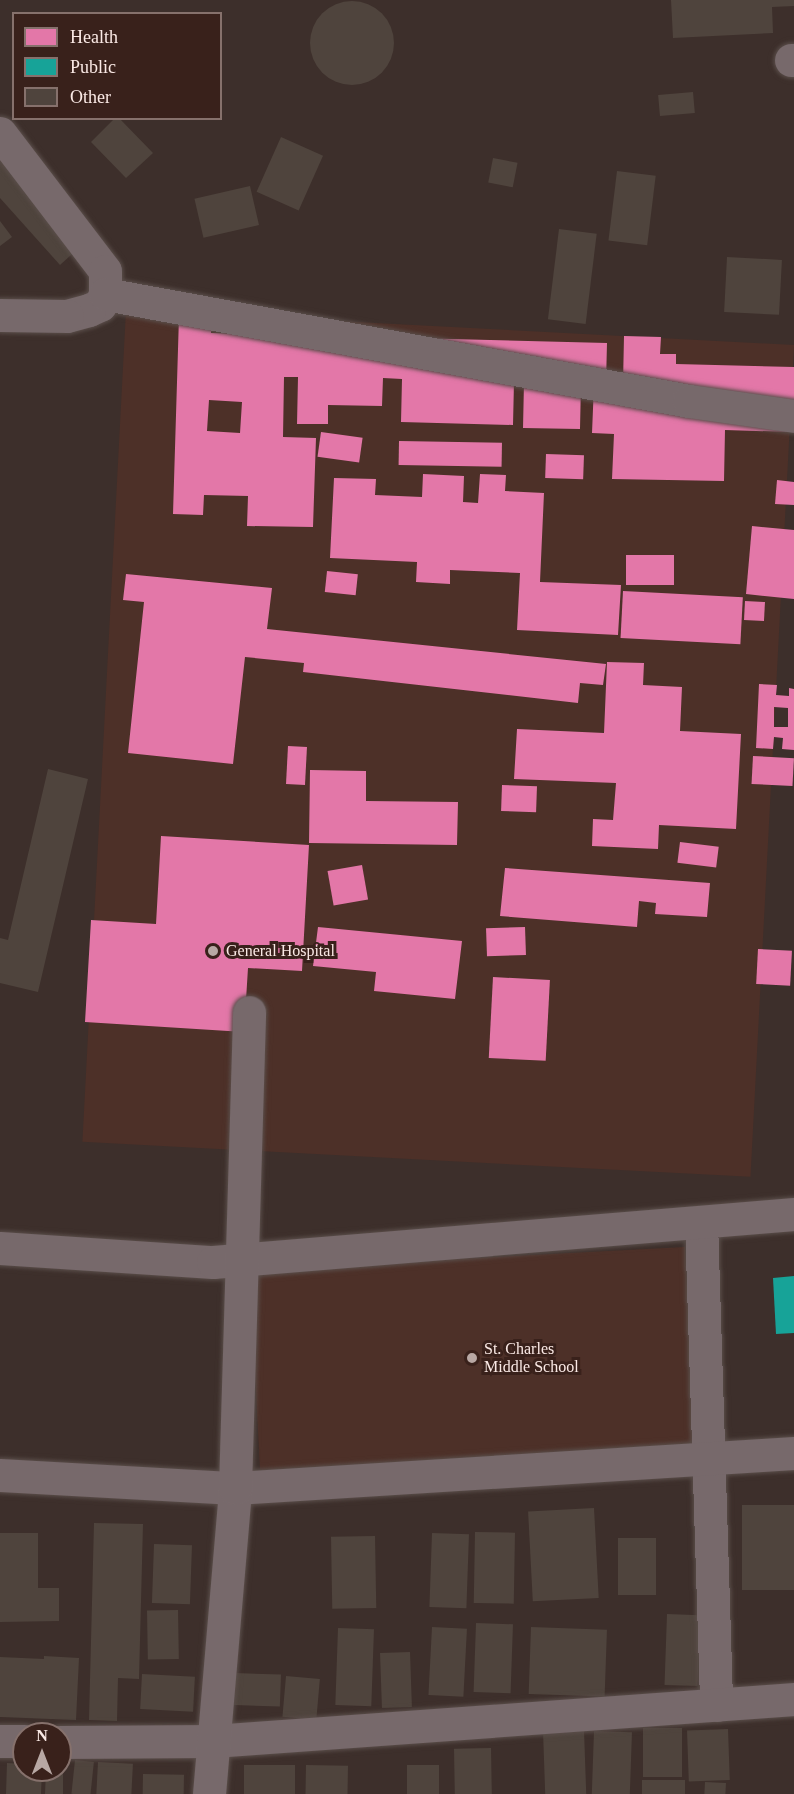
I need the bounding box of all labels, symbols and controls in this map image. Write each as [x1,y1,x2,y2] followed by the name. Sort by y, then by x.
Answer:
[12,12,222,120] legend
[70,27,118,47] text: Health
[70,57,116,77] text: Public
[70,87,111,107] text: Other
[226,941,351,961] place label: General Hospital
[204,942,222,960] marker: General Hospital
[484,1339,589,1377] place label: St. Charles Middle School
[465,1351,479,1365] marker: St. Charles Middle School
[12,1722,72,1782] north arrow
[36,1727,48,1744] text: N

